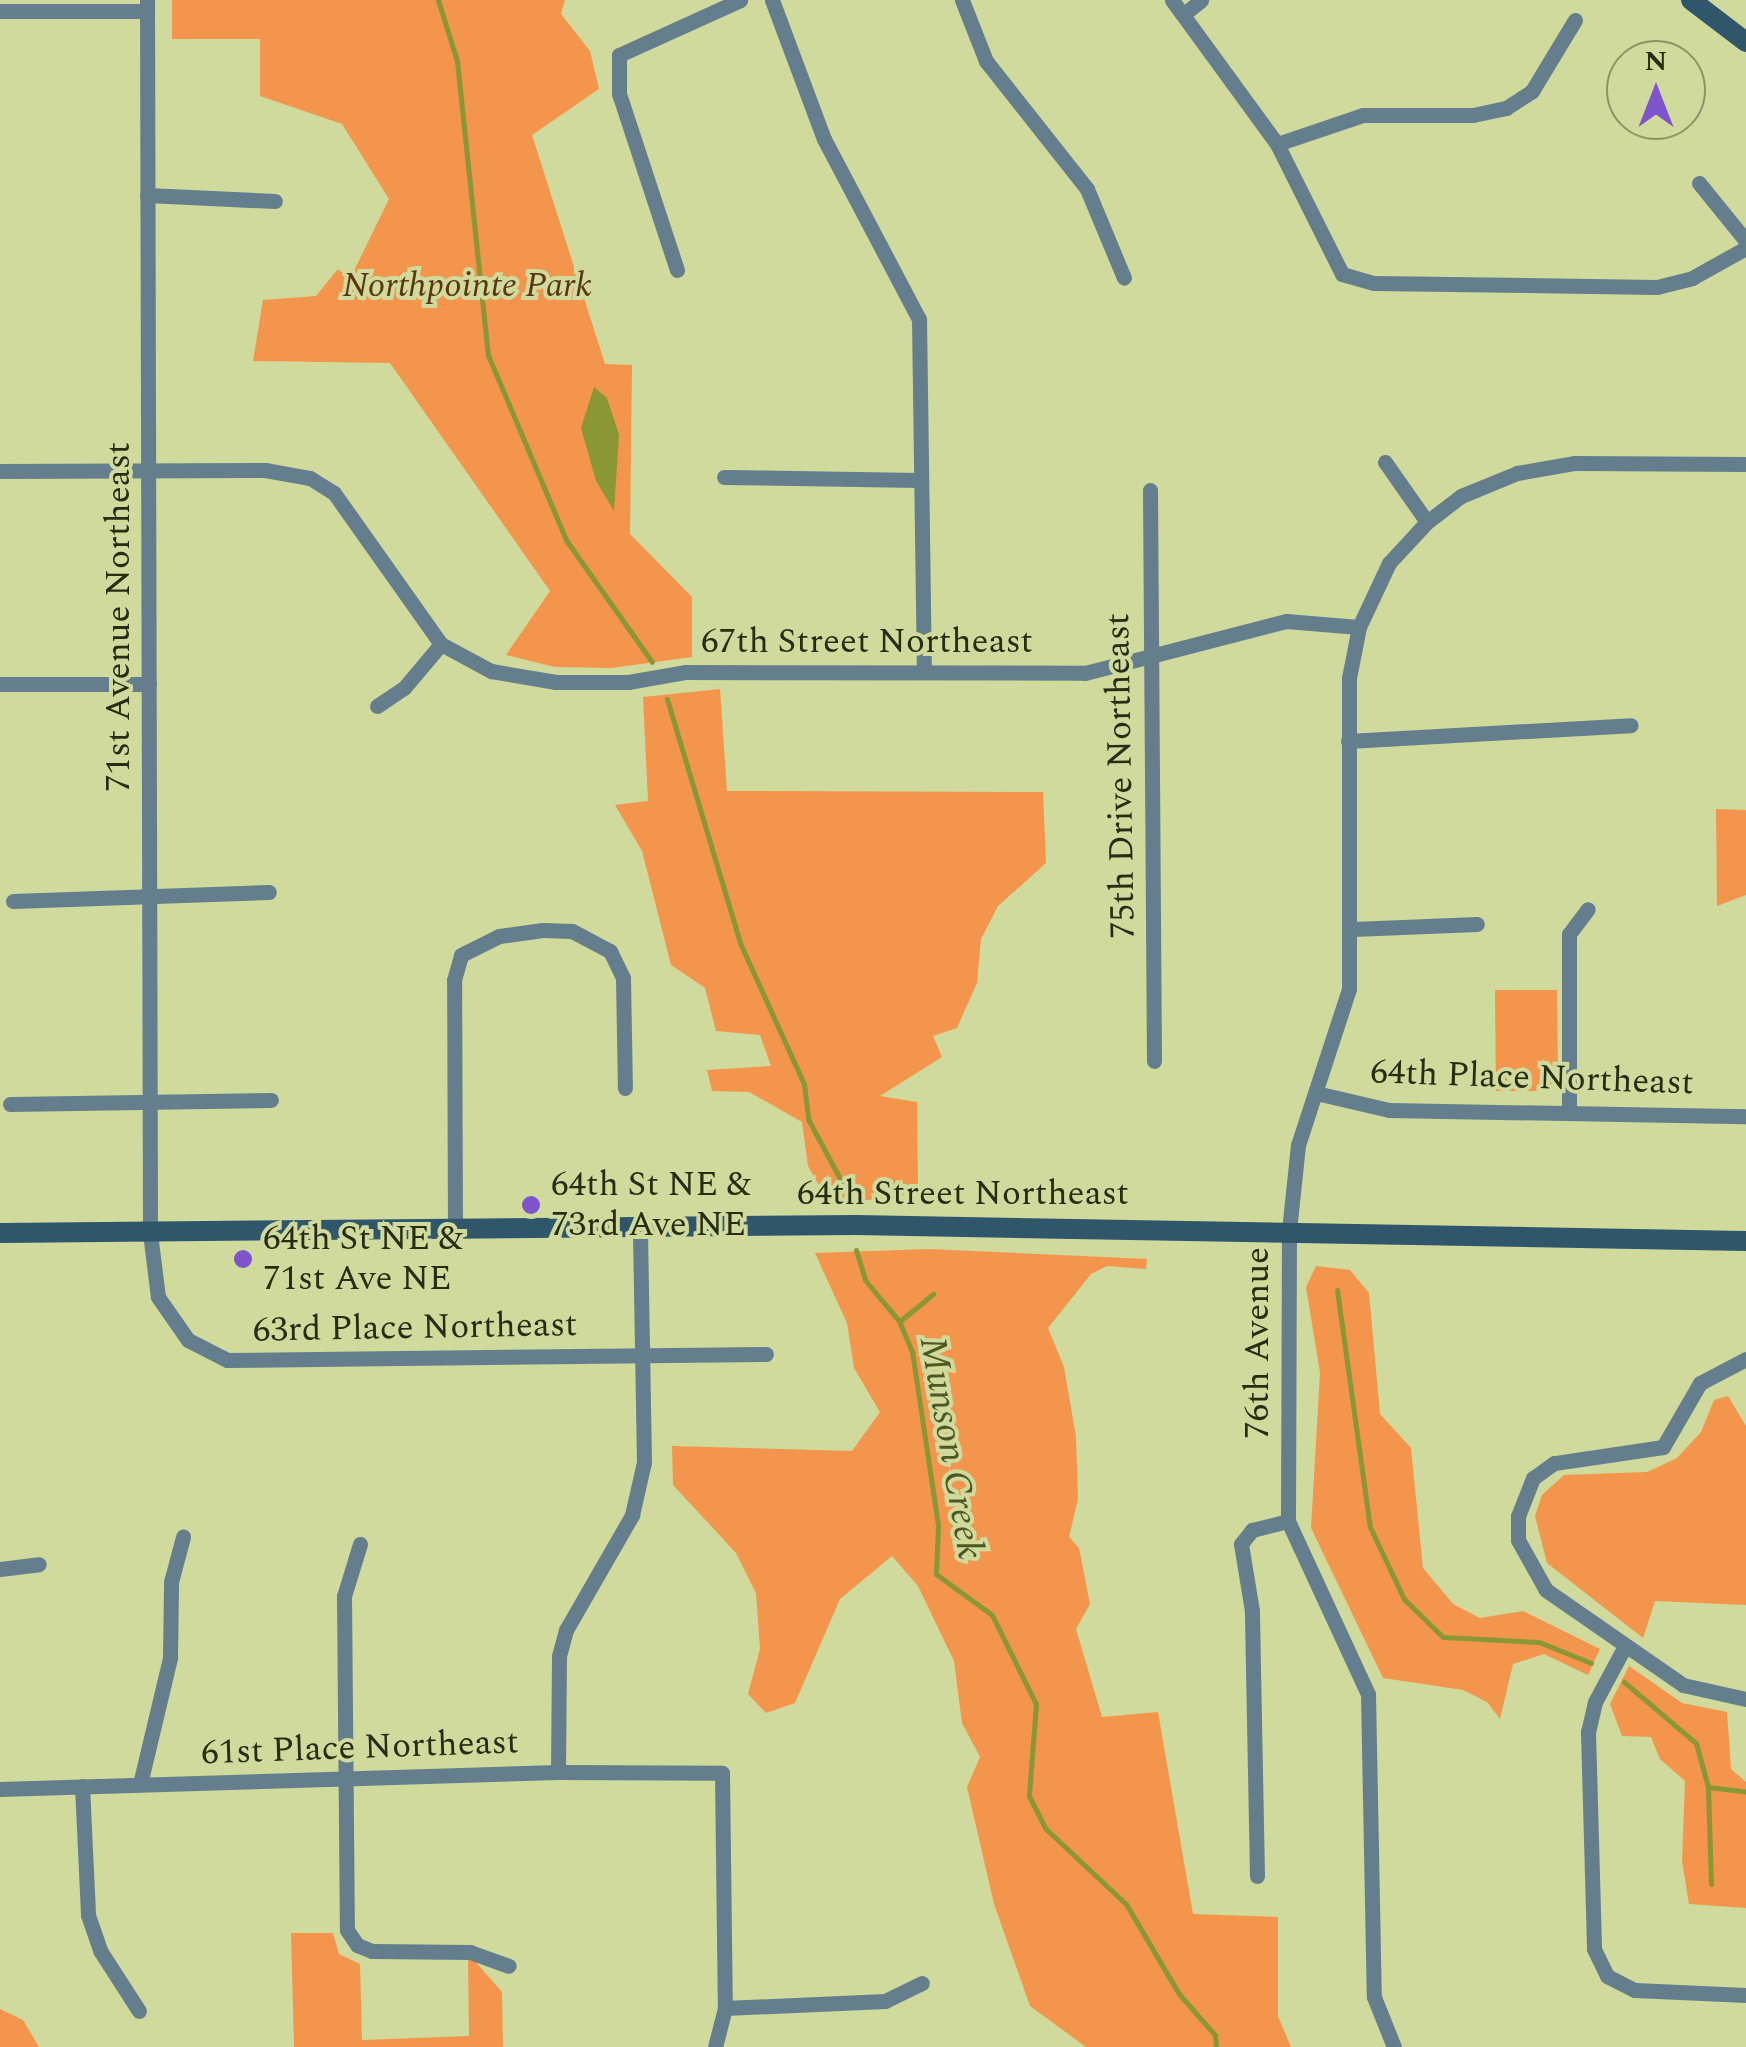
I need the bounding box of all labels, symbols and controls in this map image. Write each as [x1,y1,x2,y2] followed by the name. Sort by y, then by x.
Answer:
[1606,40,1706,140] north arrow
[1645,40,1667,83] text: N
[342,265,592,307] park label: Northpointe Park
[98,442,140,792] street label: 71st Avenue Northeast
[1097,613,1145,939] street label: 75th Drive Northeast
[701,621,1033,663] street label: 67th Street Northeast
[1370,1051,1694,1105] street label: 64th Place Northeast
[551,1164,751,1246] place label: 64th St NE & 73rd Ave NE
[797,1173,1129,1215] street label: 64th Street Northeast
[520,1194,542,1216] marker: 64th St NE & 73rd Ave NE
[263,1218,463,1300] place label: 64th St NE & 71st Ave NE
[1237,1247,1279,1439] street label: 76th Avenue
[232,1248,254,1270] marker: 64th St NE & 71st Ave NE
[253,1304,577,1352] street label: 63rd Place Northeast
[908,1333,992,1563] water label: Munson Creek
[200,1721,520,1775] street label: 61st Place Northeast

